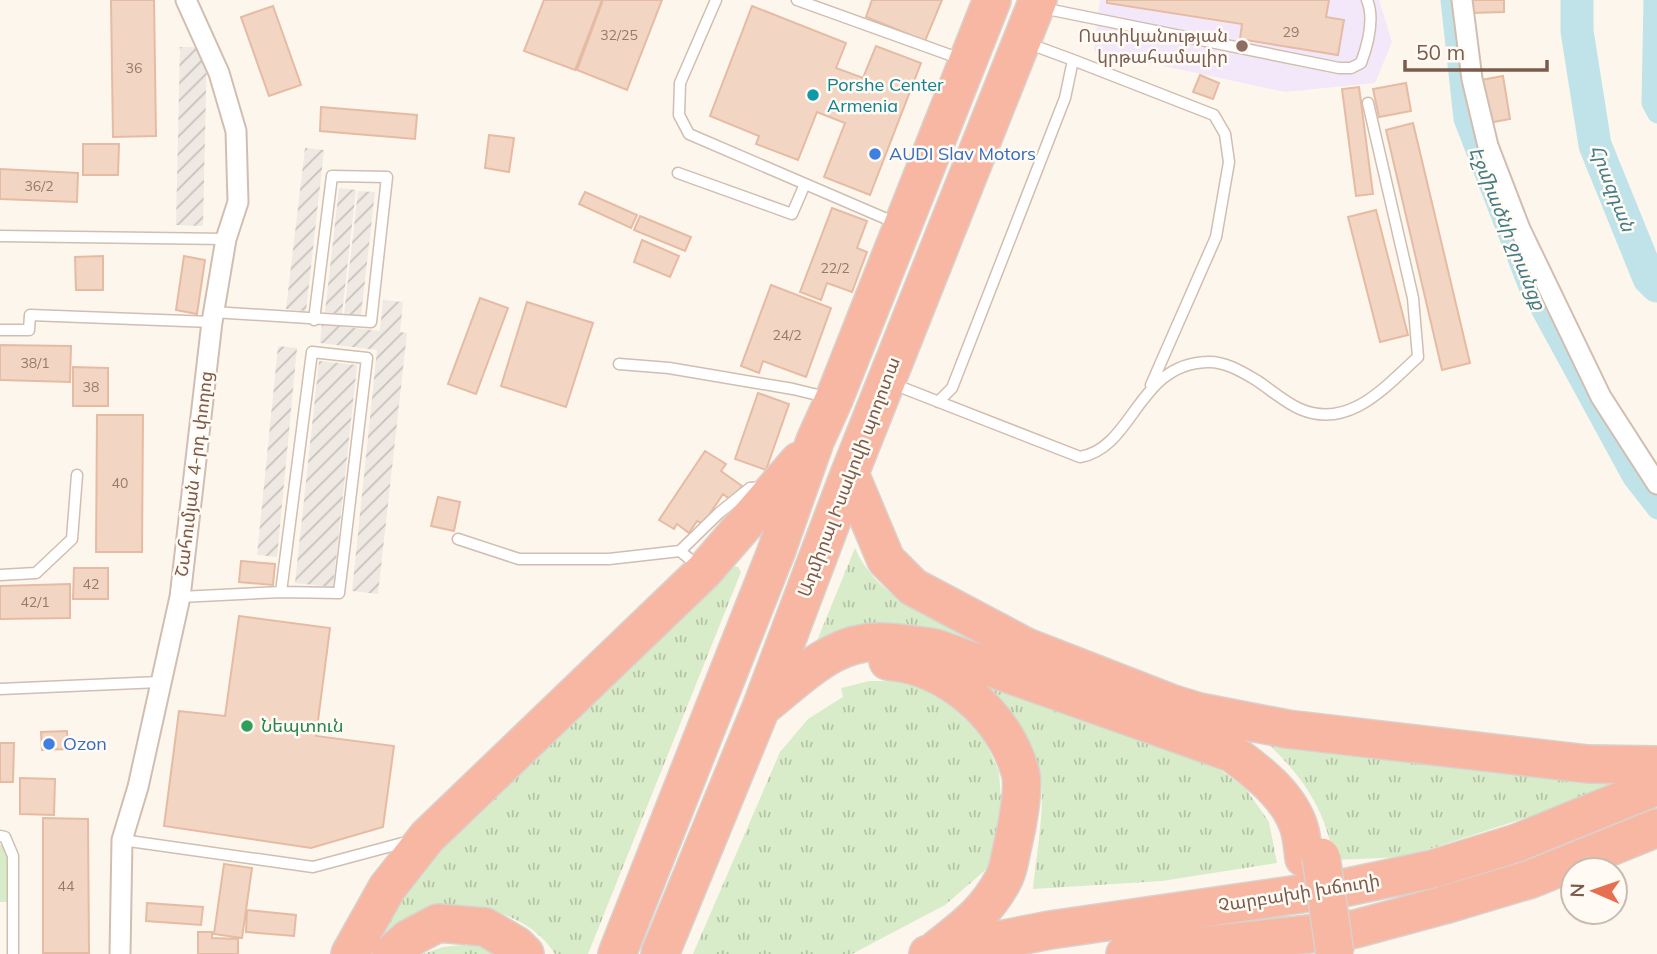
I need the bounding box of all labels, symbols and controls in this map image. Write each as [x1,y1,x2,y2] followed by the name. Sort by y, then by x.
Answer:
[1283,23,1299,41] house number: 29
[1078,24,1228,68] place label: Ոստիկանության կրթահամալիր
[600,26,638,44] house number: 32/25
[1405,28,1547,72] scale bar
[1234,38,1250,54] marker: Ոստիկանության կրթահամալիր
[1416,39,1465,65] text: 50 m
[126,59,142,77] house number: 36
[827,73,944,117] place label: Porshe Center Armenia
[805,87,821,103] marker: Porshe Center Armenia
[1585,141,1641,236] water label: Հրազդան
[889,142,1036,165] place label: AUDI Slav Motors
[1464,143,1552,314] water label: Էջմիածնի ջրանցք
[867,146,883,162] marker: AUDI Slav Motors
[24,177,54,195] house number: 36/2
[820,259,850,277] house number: 22/2
[772,326,802,344] house number: 24/2
[20,354,50,372] house number: 38/1
[792,354,905,600] street label: Ադմիրալ Իսակովի պողոտա
[169,370,218,578] street label: Շահումյան 4-րդ փողոց
[83,378,99,396] house number: 38
[112,474,128,492] house number: 40
[83,575,99,593] house number: 42
[20,593,50,611] house number: 42/1
[261,714,343,737] place label: Նեպտուն
[239,718,255,734] marker: Նեպտուն
[63,732,107,755] place label: Ozon
[41,736,57,752] marker: Ozon
[1559,856,1629,926] north arrow
[1217,868,1381,917] street label: Չարբախի խճուղի
[58,877,75,895] house number: 44
[1565,883,1589,898] text: N

